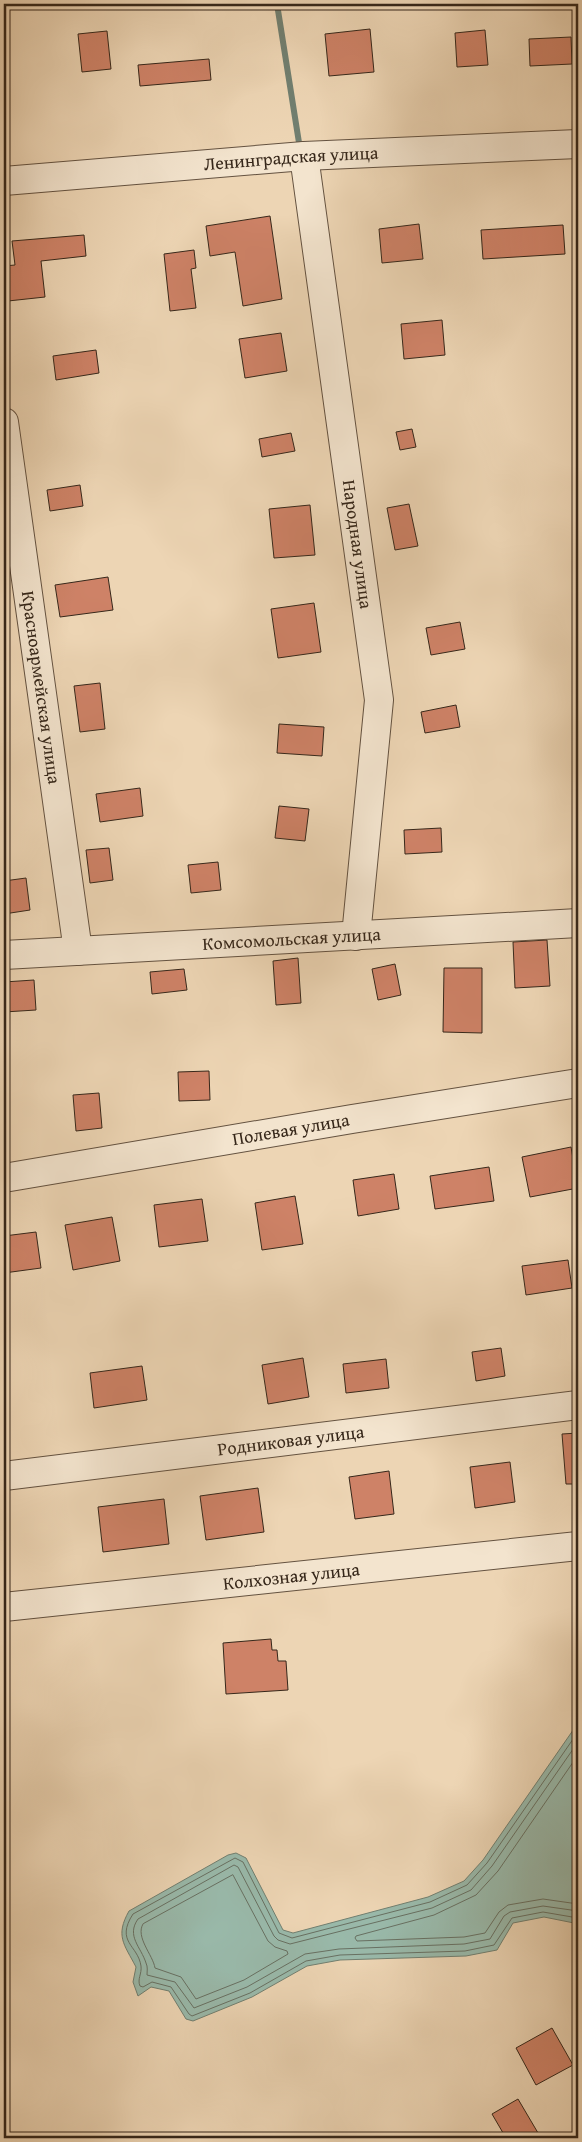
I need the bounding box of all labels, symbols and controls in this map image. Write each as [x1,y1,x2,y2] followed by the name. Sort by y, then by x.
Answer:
[203,139,379,177] street label: Ленинградская улица
[336,478,380,611] street label: Народная улица
[15,589,69,786] street label: Красноармейская улица
[202,920,382,957] street label: Комсомольская улица
[230,1106,352,1152] street label: Полевая улица
[216,1418,366,1462] street label: Родниковая улица
[222,1555,361,1597] street label: Колхозная улица

